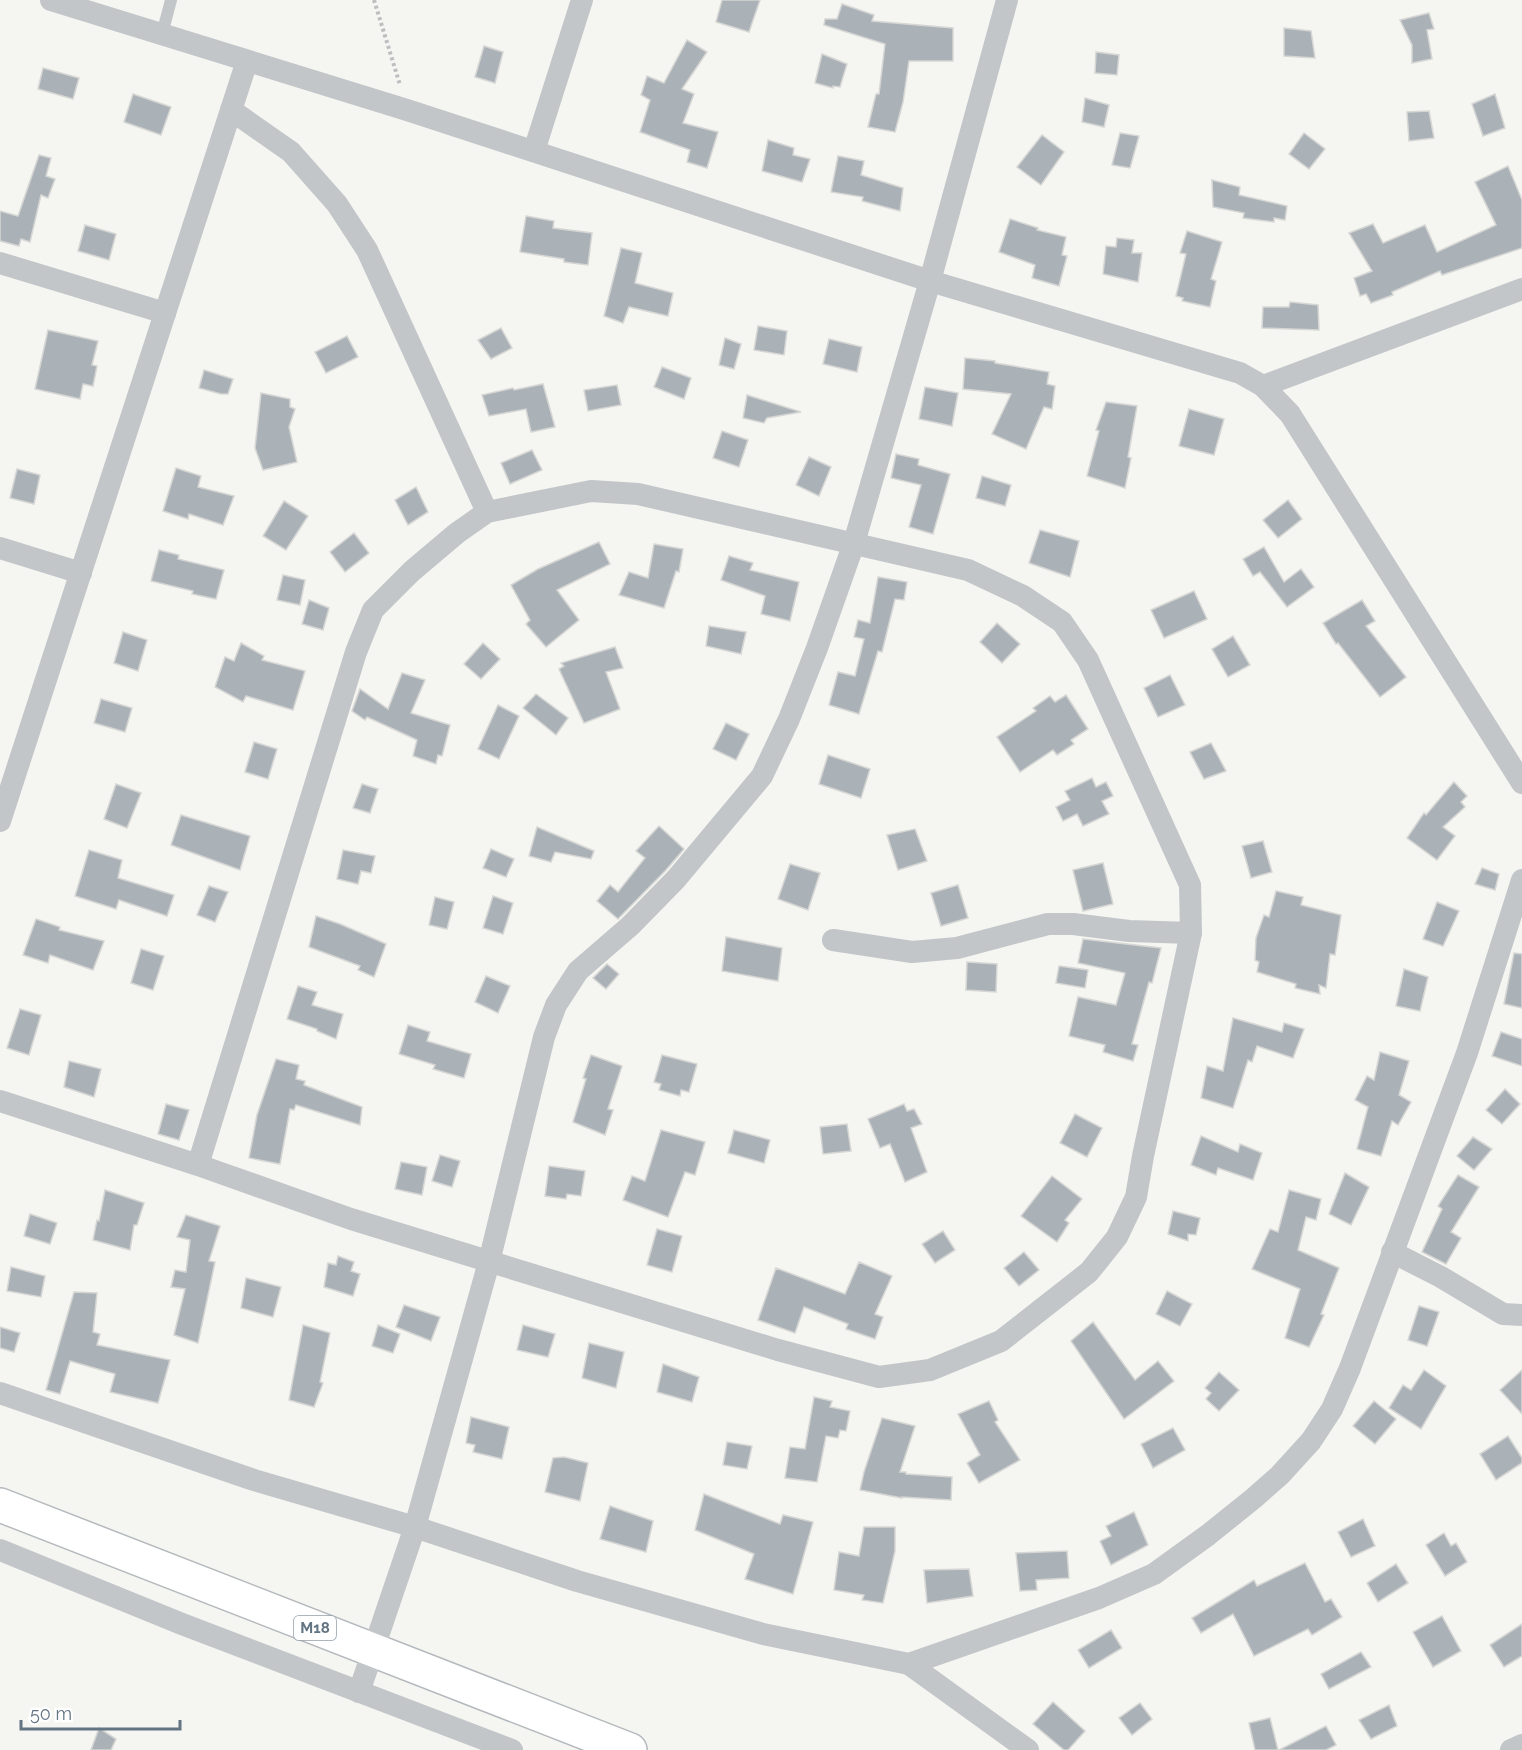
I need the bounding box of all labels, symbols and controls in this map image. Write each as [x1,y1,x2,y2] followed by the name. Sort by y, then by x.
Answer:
[294,1616,336,1640] road number: M18
[21,1693,180,1731] scale bar
[30,1703,72,1724] text: 50 m

